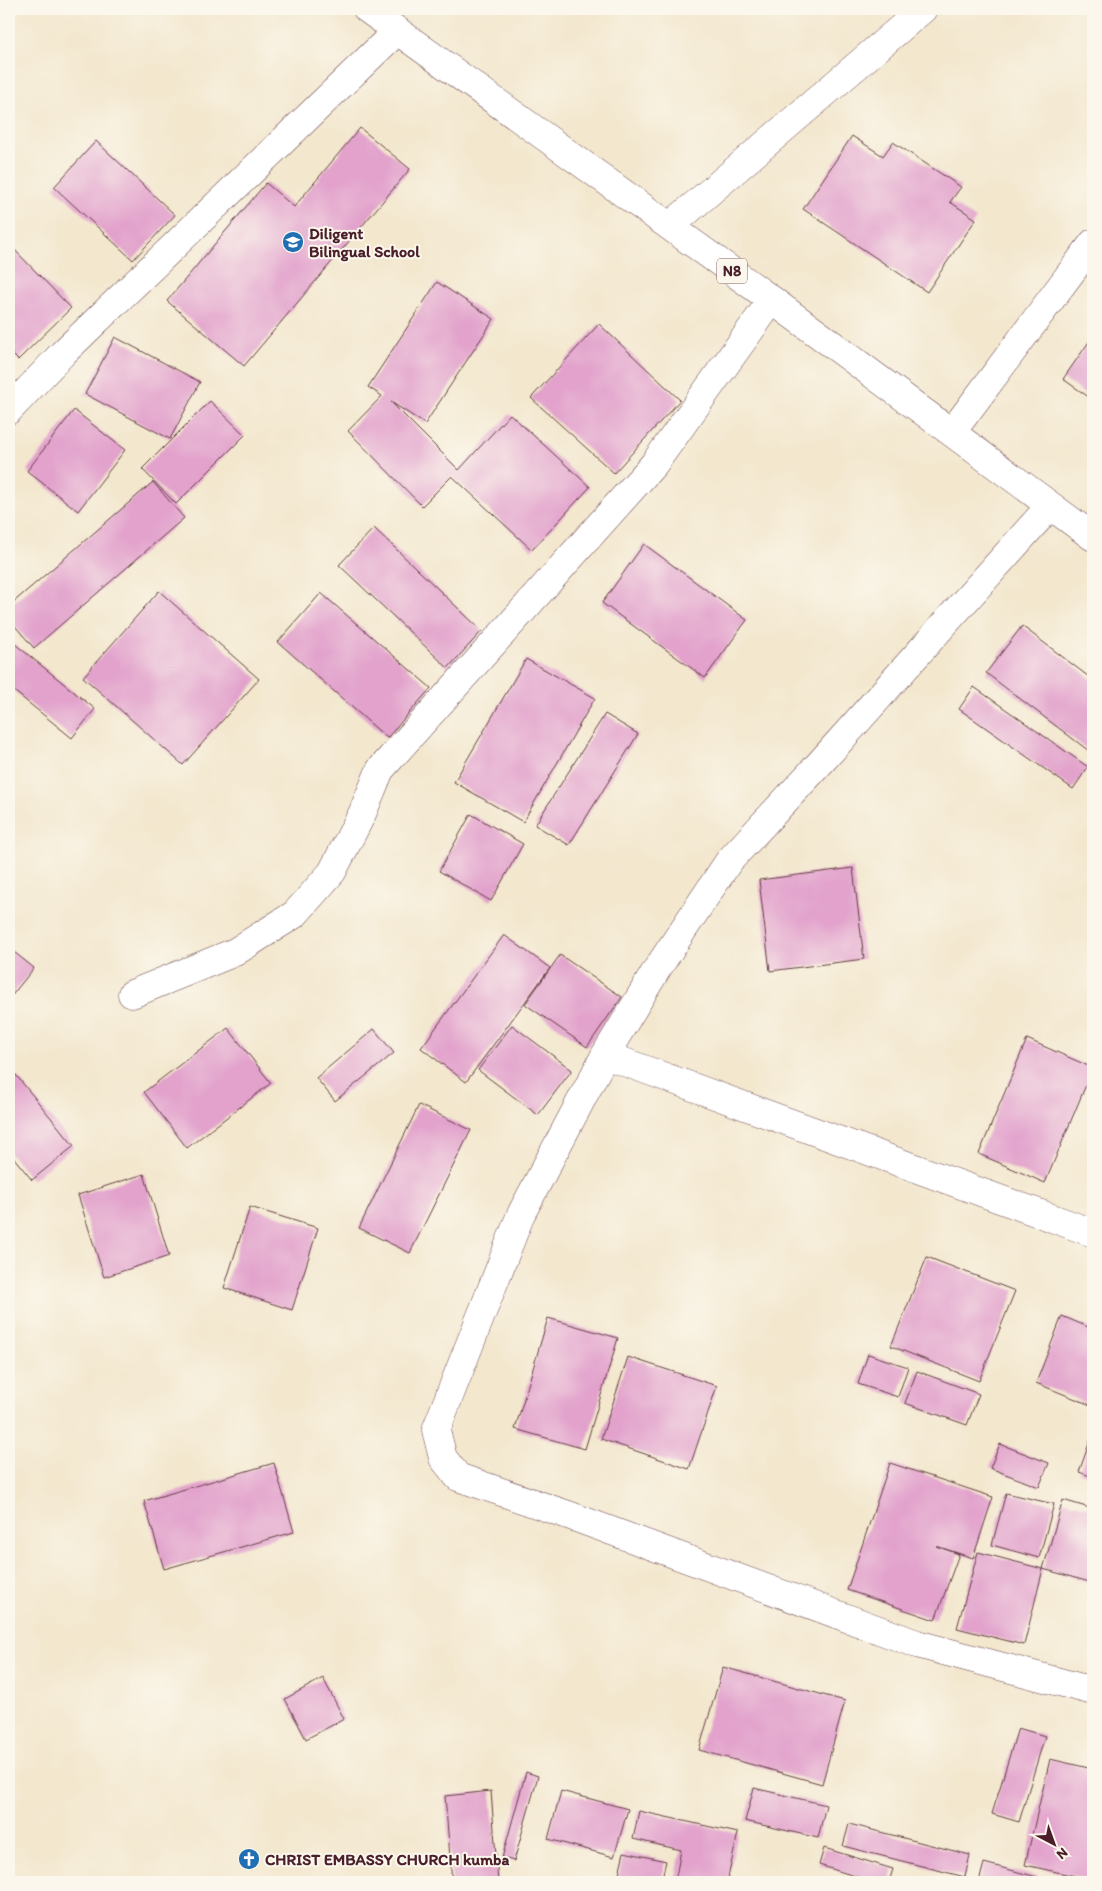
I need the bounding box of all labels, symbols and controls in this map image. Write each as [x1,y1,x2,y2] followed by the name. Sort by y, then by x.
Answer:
[309,224,420,262] place label: Diligent Bilingual School
[281,230,305,254] school or university icon: Diligent Bilingual School
[717,258,747,284] road number: N8
[1030,1818,1080,1868] north arrow
[1053,1844,1071,1863] text: N
[237,1847,261,1871] church icon: CHRIST EMBASSY CHURCH kumba
[265,1850,509,1869] place label: CHRIST EMBASSY CHURCH kumba

